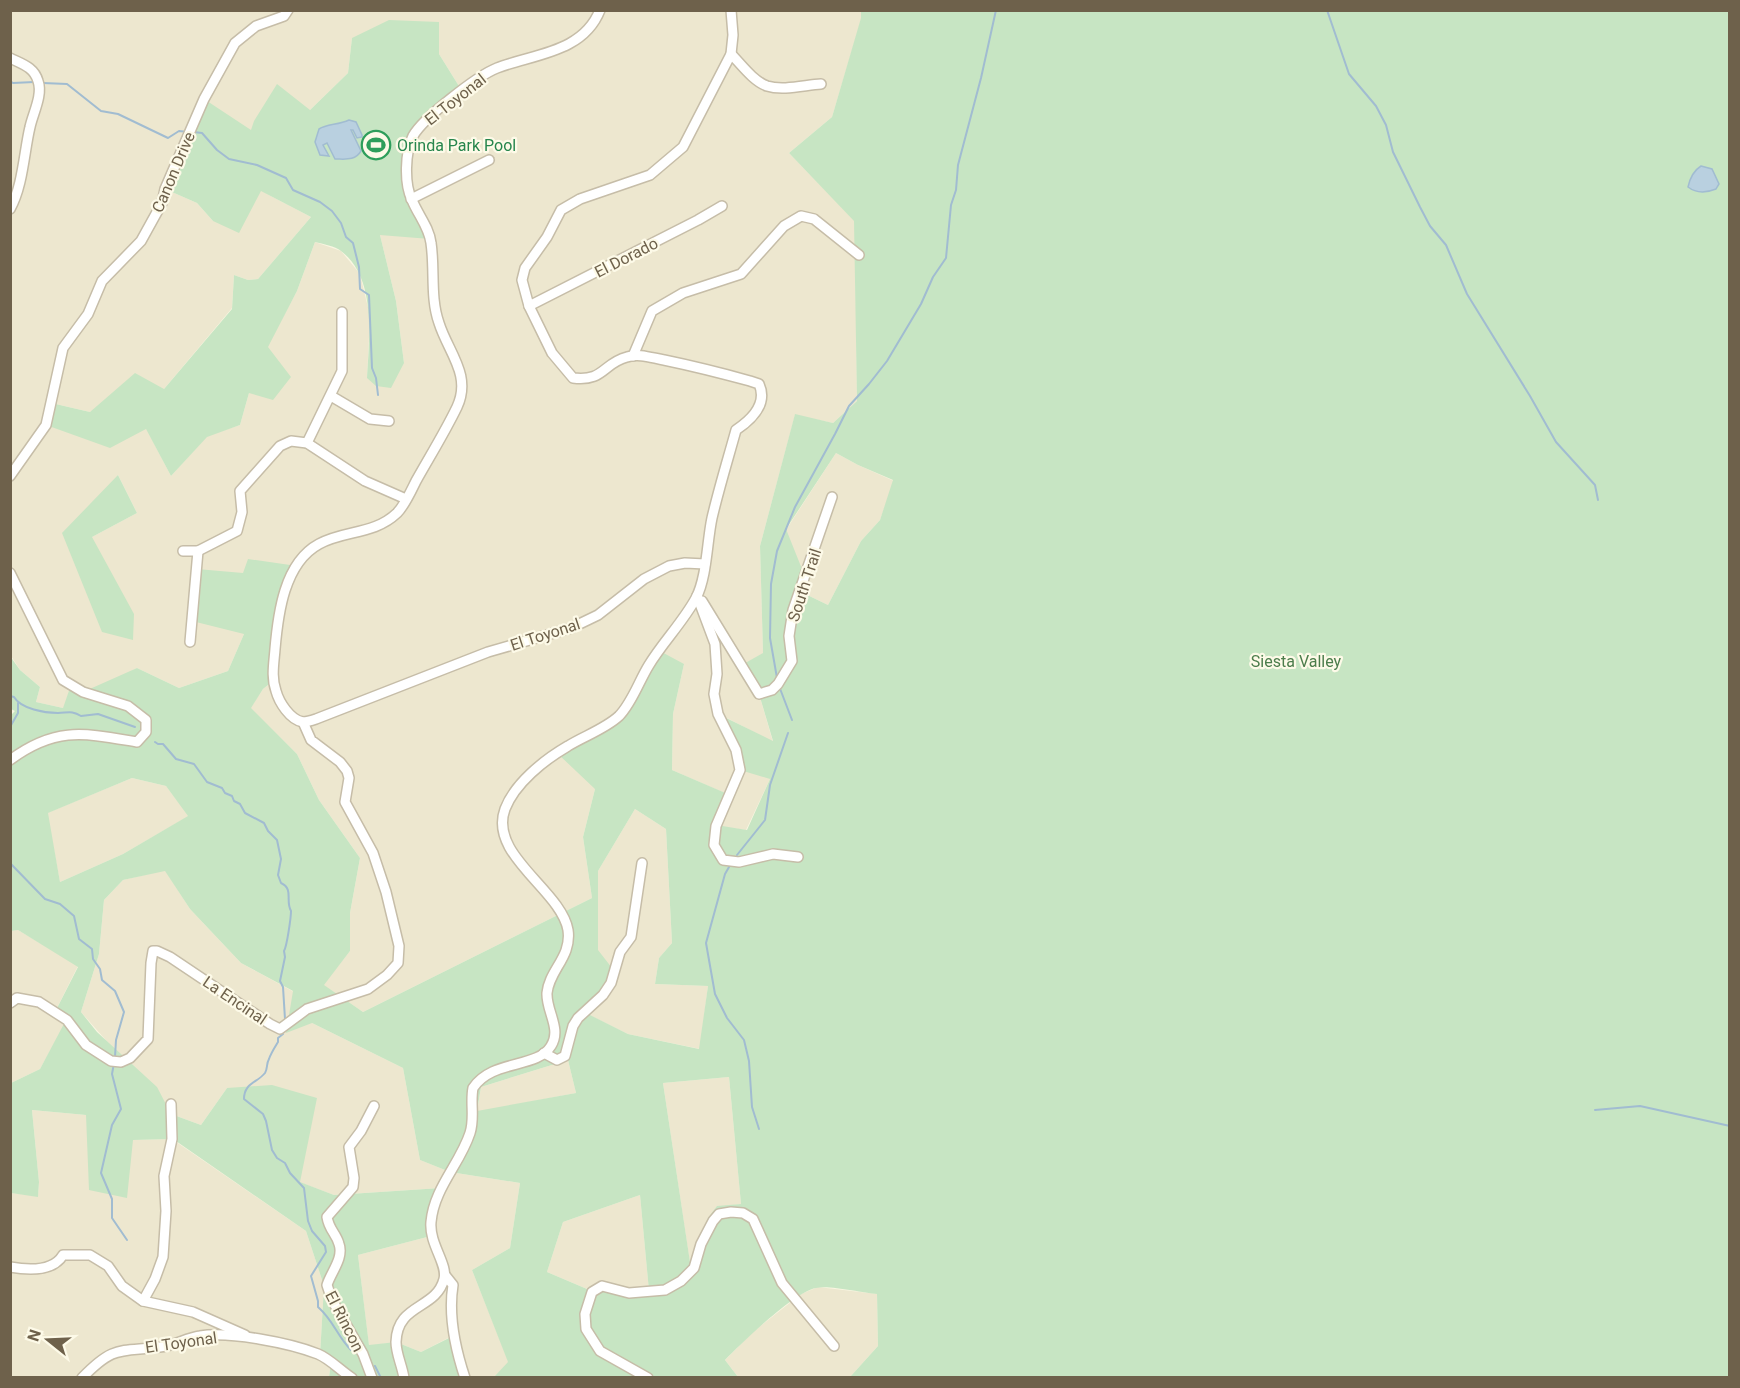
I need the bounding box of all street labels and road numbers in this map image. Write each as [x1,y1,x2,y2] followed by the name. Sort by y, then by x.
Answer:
[421,70,490,129] street label: El Toyonal
[148,129,199,215] street label: Canon Drive
[591,233,661,281] street label: El Dorado
[784,546,825,624] street label: South Trail
[508,614,583,655] street label: El Toyonal
[199,972,270,1029] street label: La Encinal
[321,1288,368,1355] street label: El Rincon
[144,1328,218,1357] street label: El Toyonal

